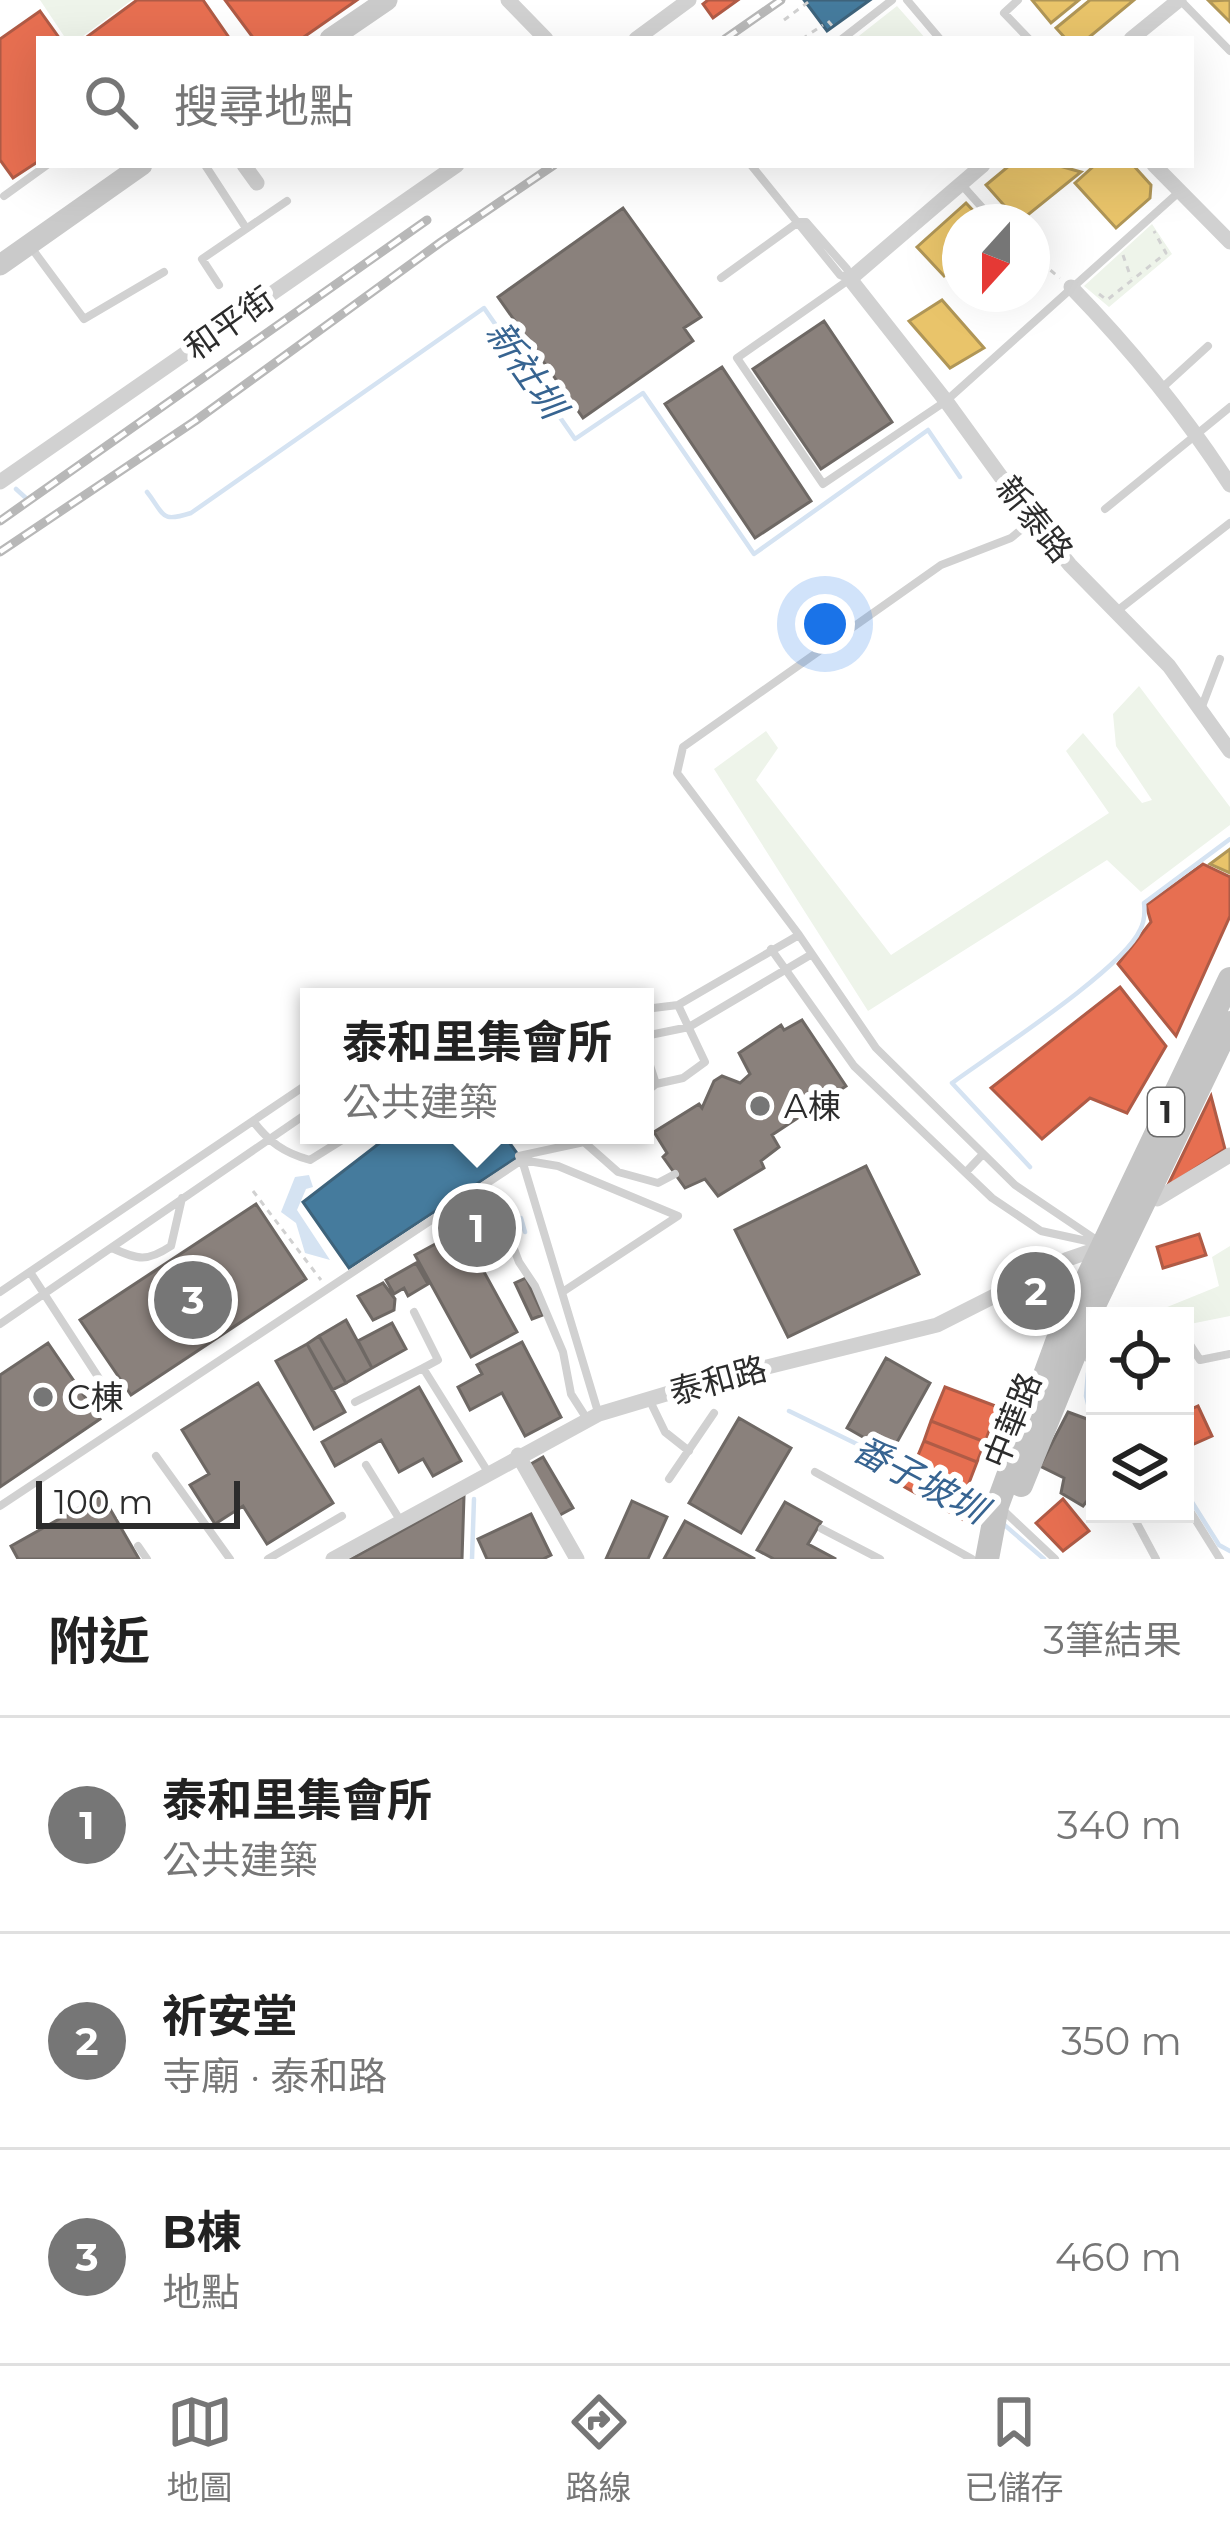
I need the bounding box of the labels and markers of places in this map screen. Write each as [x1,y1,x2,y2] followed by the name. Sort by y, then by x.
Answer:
[784,1086,841,1126] place label: A棟
[747,1093,773,1119] marker: A棟
[438,1183,516,1273] pin: 1
[997,1246,1075,1336] pin: 2
[154,1255,232,1345] pin: 3
[67,1377,123,1417] place label: C棟
[30,1384,56,1410] marker: C棟

